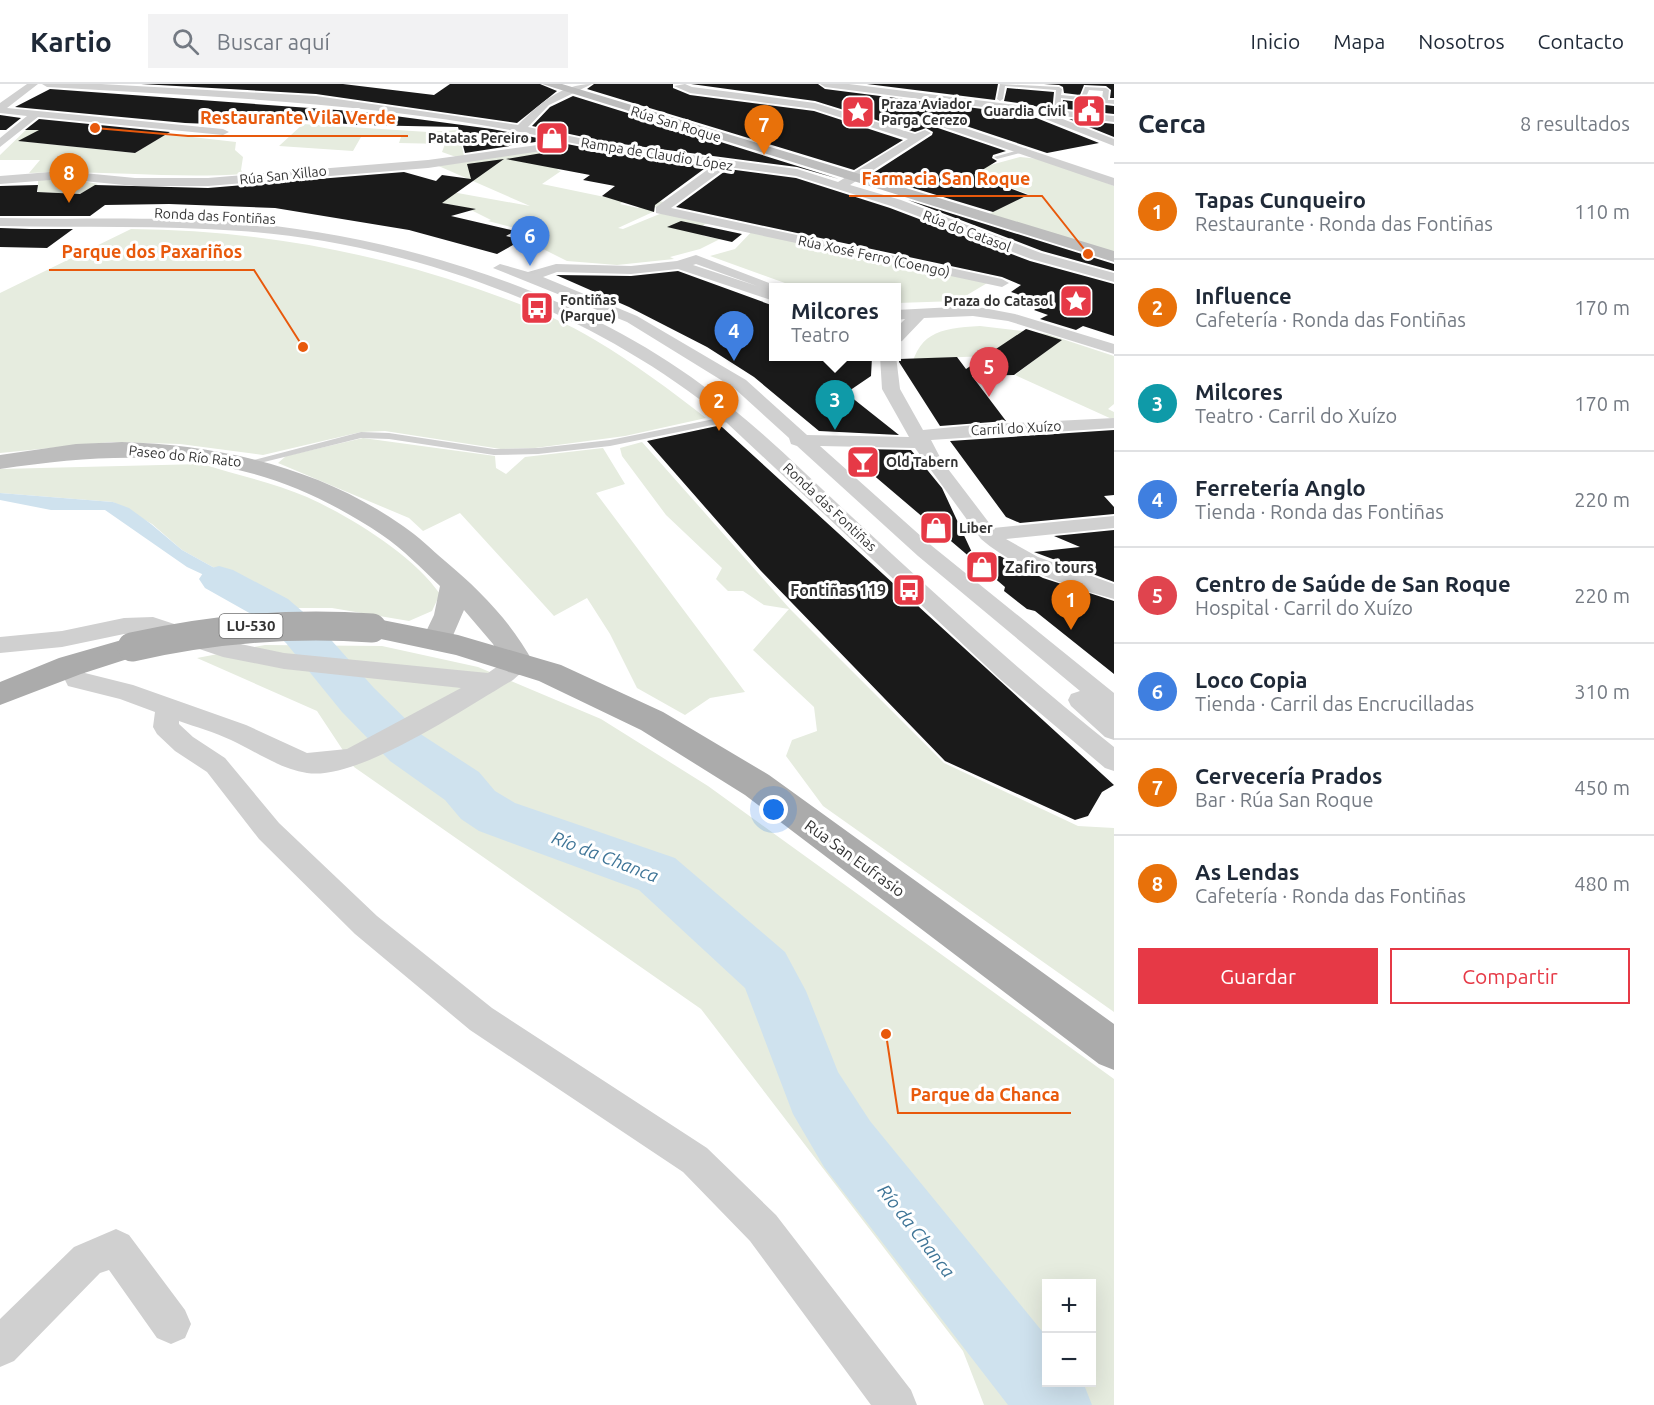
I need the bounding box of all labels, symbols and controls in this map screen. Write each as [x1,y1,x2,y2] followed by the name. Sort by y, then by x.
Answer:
[148,14,568,68] search box
[169,25,202,58] icon: search
[30,26,112,57] text: Kartio
[217,29,330,54] text: Buscar aquí
[1251,29,1300,53] text: Inicio
[1333,29,1385,53] text: Mapa
[1418,29,1505,53] text: Nosotros
[1538,29,1624,53] text: Contacto
[1071,93,1107,129] public building icon: Guardia Civil
[840,94,876,130] place icon: Praza Aviador Parga Cerezo
[881,96,972,128] place label: Praza Aviador Parga Cerezo
[188,100,408,136] callout: Restaurante Vila Verde
[629,103,723,145] street label: Rúa San Roque
[983,103,1066,119] place label: Guardia Civil
[744,106,783,155] pin: 7
[200,107,396,127] text: Restaurante Vila Verde
[1138,109,1206,138] text: Cerca
[1520,112,1630,135] text: 8 resultados
[534,120,570,156] shop icon: Patatas Pereiro
[428,130,529,146] place label: Patatas Pereiro
[580,134,734,174] street label: Rampa de Claudio López
[50,154,88,203] pin: 8
[849,160,1042,196] callout: Farmacia San Roque
[239,162,327,188] street label: Rúa San Xillao
[862,168,1030,188] text: Farmacia San Roque
[1195,187,1366,212] text: Tapas Cunqueiro
[1152,200,1163,223] text: 1
[1574,200,1630,223] text: 110 m
[154,205,276,227] street label: Ronda das Fontiñas
[921,207,1014,255] street label: Rúa do Catasol
[1195,212,1493,235] text: Restaurante · Ronda das Fontiñas
[510,216,550,266] pin: 6
[797,232,951,280] street label: Rúa Xosé Ferro (Coengo)
[49,234,254,270] callout: Parque dos Paxariños
[62,241,242,261] text: Parque dos Paxariños
[769,283,901,361] popup
[1058,283,1094,319] place icon: Praza do Catasol
[1195,283,1292,308] text: Influence
[519,290,555,326] bus stop icon: Fontiñas (Parque)
[560,292,617,324] place label: Fontiñas (Parque)
[944,293,1053,309] place label: Praza do Catasol
[1152,296,1163,319] text: 2
[1574,296,1630,319] text: 170 m
[791,298,879,323] text: Milcores
[1195,308,1466,331] text: Cafetería · Ronda das Fontiñas
[714,312,754,361] pin: 4
[791,323,850,346] text: Teatro
[970,348,1008,397] pin: 5
[1195,379,1283,404] text: Milcores
[816,380,854,430] pin: 3
[700,382,738,431] pin: 2
[1152,392,1163,415] text: 3
[1574,392,1630,415] text: 170 m
[1195,404,1397,427] text: Teatro · Carril do Xuízo
[970,418,1062,438] street label: Carril do Xuízo
[128,442,242,470] street label: Paseo do Río Rato
[845,444,881,480] bar icon: Old Tabern
[886,454,958,470] place label: Old Tabern
[780,460,880,554] street label: Ronda das Fontiñas
[1195,475,1366,500] text: Ferretería Anglo
[1152,488,1163,511] text: 4
[1574,488,1630,511] text: 220 m
[1195,500,1444,523] text: Tienda · Ronda das Fontiñas
[918,510,954,546] shop icon: Liber
[959,520,993,536] place label: Liber
[964,549,1000,585] shop icon: Zafiro tours
[1005,558,1094,576] place label: Zafiro tours
[1195,571,1511,596] text: Centro de Saúde de San Roque
[891,572,927,608] bus stop icon: Fontiñas 119
[1052,580,1090,630] pin: 1
[790,581,886,599] place label: Fontiñas 119
[1152,584,1163,607] text: 5
[1574,584,1630,607] text: 220 m
[1195,596,1413,619] text: Hospital · Carril do Xuízo
[220,614,282,638] road number: LU-530
[1195,667,1308,692] text: Loco Copia
[1152,680,1163,703] text: 6
[1574,680,1630,703] text: 310 m
[1195,692,1474,715] text: Tienda · Carril das Encrucilladas
[1195,763,1382,788] text: Cervecería Prados
[1152,776,1163,799] text: 7
[1574,776,1630,799] text: 450 m
[1195,788,1373,811] text: Bar · Rúa San Roque
[759,795,788,824] your location
[802,816,908,900] street label: Rúa San Eufrasio
[549,827,662,886] water label: Río da Chanca
[1195,859,1299,884] text: As Lendas
[1152,872,1163,895] text: 8
[1574,872,1630,895] text: 480 m
[1195,884,1466,907] text: Cafetería · Ronda das Fontiñas
[1138,948,1378,1004] button: Guardar
[1390,948,1630,1004] button: Compartir
[898,1077,1071,1113] callout: Parque da Chanca
[910,1084,1060,1104] text: Parque da Chanca
[874,1180,959,1281] water label: Río da Chanca
[1042,1279,1096,1387] map controls
[1042,1279,1096,1333] button: +
[1042,1333,1096,1387] button: −

